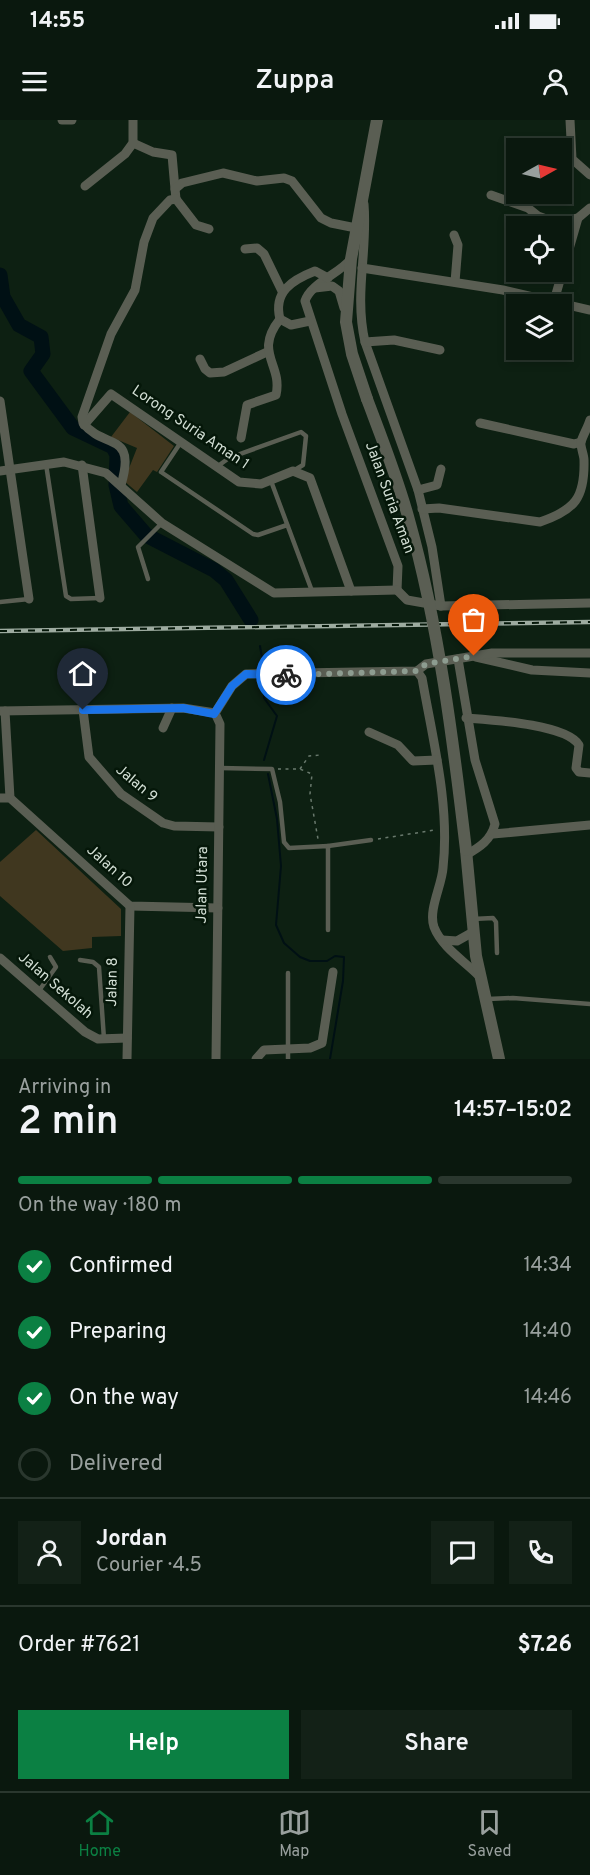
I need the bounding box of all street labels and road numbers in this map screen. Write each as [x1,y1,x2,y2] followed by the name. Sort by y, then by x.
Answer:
[128,382,252,474] street label: Lorong Suria Aman 1
[360,440,418,556] street label: Jalan Suria Aman
[111,761,161,807] street label: Jalan 9
[82,841,136,893] street label: Jalan 10
[193,846,213,924] street label: Jalan Utara
[14,948,96,1024] street label: Jalan Sekolah
[103,957,123,1007] street label: Jalan 8

